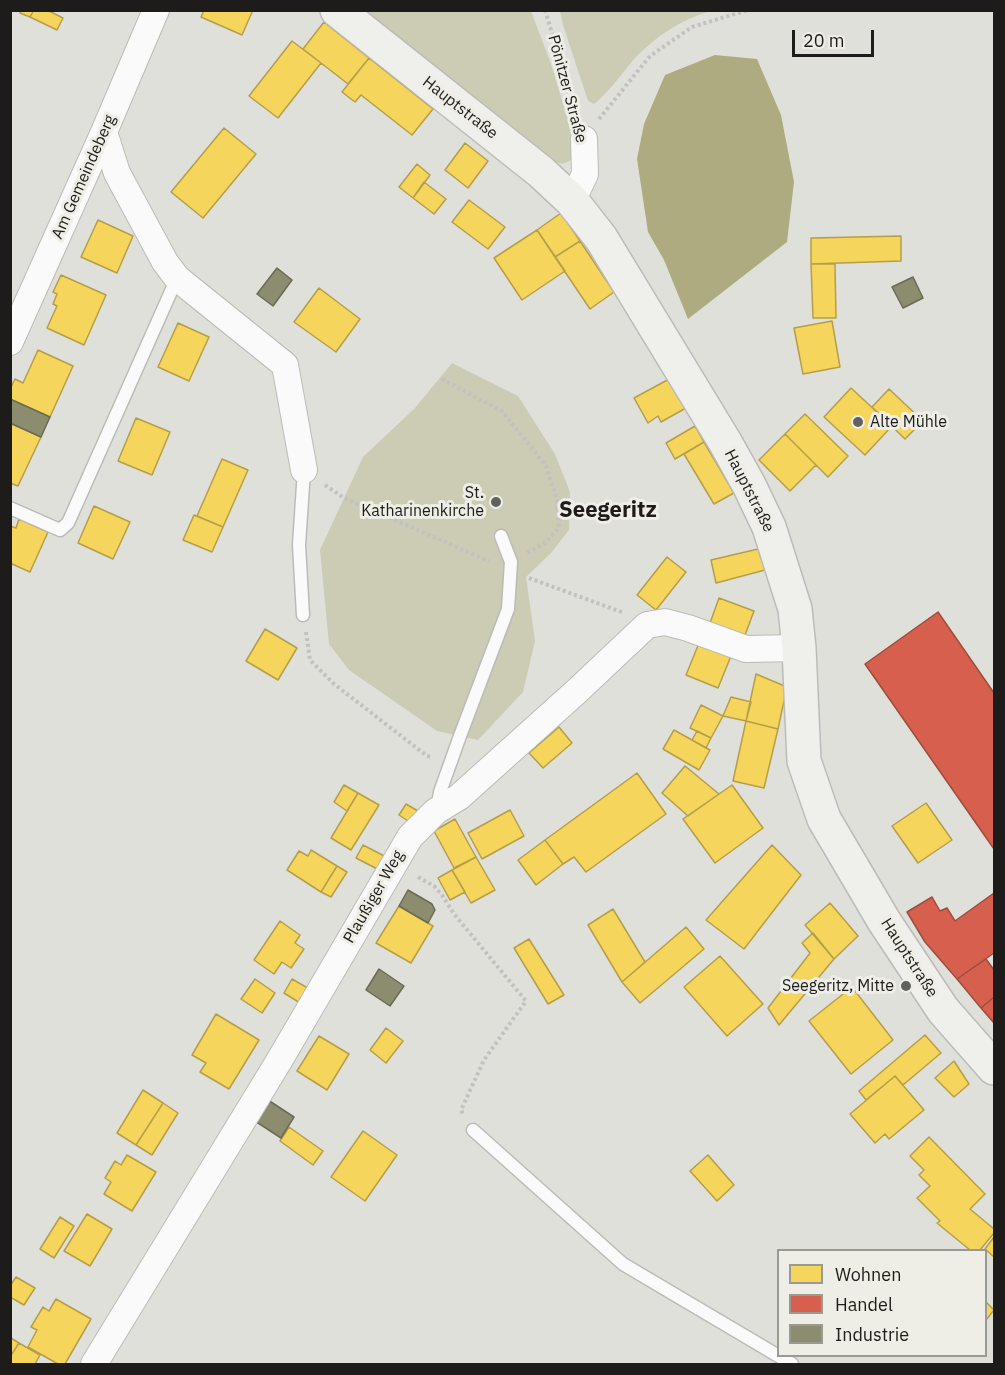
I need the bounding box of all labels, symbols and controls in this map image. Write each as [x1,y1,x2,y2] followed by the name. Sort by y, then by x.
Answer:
[795,18,878,56] scale bar
[803,29,845,52] text: 20 m
[543,33,591,145] street label: Pönitzer Straße
[418,73,502,143] street label: Hauptstraße
[48,112,120,242] street label: Am Gemeindeberg
[870,412,947,432] place label: Alte Mühle
[851,415,865,429] marker: Alte Mühle
[720,446,778,536] street label: Hauptstraße
[361,483,484,521] place label: St. Katharinenkirche
[489,495,503,509] marker: St. Katharinenkirche
[559,498,657,524] district label: Seegeritz
[340,847,408,947] street label: Plaußiger Weg
[876,915,942,1001] street label: Hauptstraße
[782,976,894,996] place label: Seegeritz, Mitte
[899,979,913,993] marker: Seegeritz, Mitte
[777,1249,987,1357] legend
[835,1263,901,1286] text: Wohnen
[835,1293,893,1316] text: Handel
[835,1323,909,1346] text: Industrie

